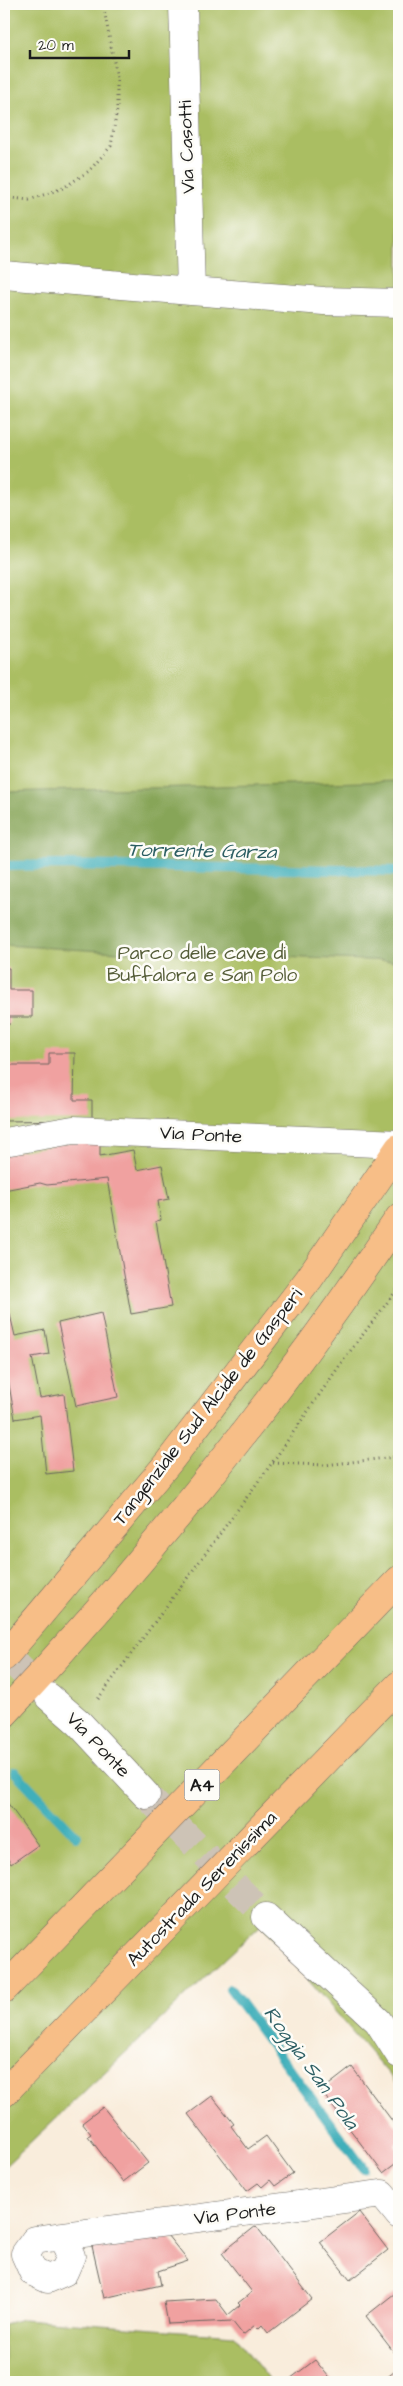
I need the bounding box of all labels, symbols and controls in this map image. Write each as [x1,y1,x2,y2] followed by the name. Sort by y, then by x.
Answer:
[30,28,129,60] scale bar
[38,35,74,56] text: 20 m
[172,100,202,194] street label: Via Casotti
[127,836,277,866] water label: Torrente Garza
[107,940,297,989] park label: Parco delle cave di Buffalora e San Polo
[159,1119,243,1151] street label: Via Ponte
[107,1283,310,1532] street label: Tangenziale Sud Alcide de Gasperi
[60,1706,136,1784] street label: Via Ponte
[184,1770,220,1800] road number: A4
[121,1805,284,1973] street label: Autostrada Serenissima
[256,2001,366,2136] water label: Roggia San Pola
[192,2196,278,2232] street label: Via Ponte

